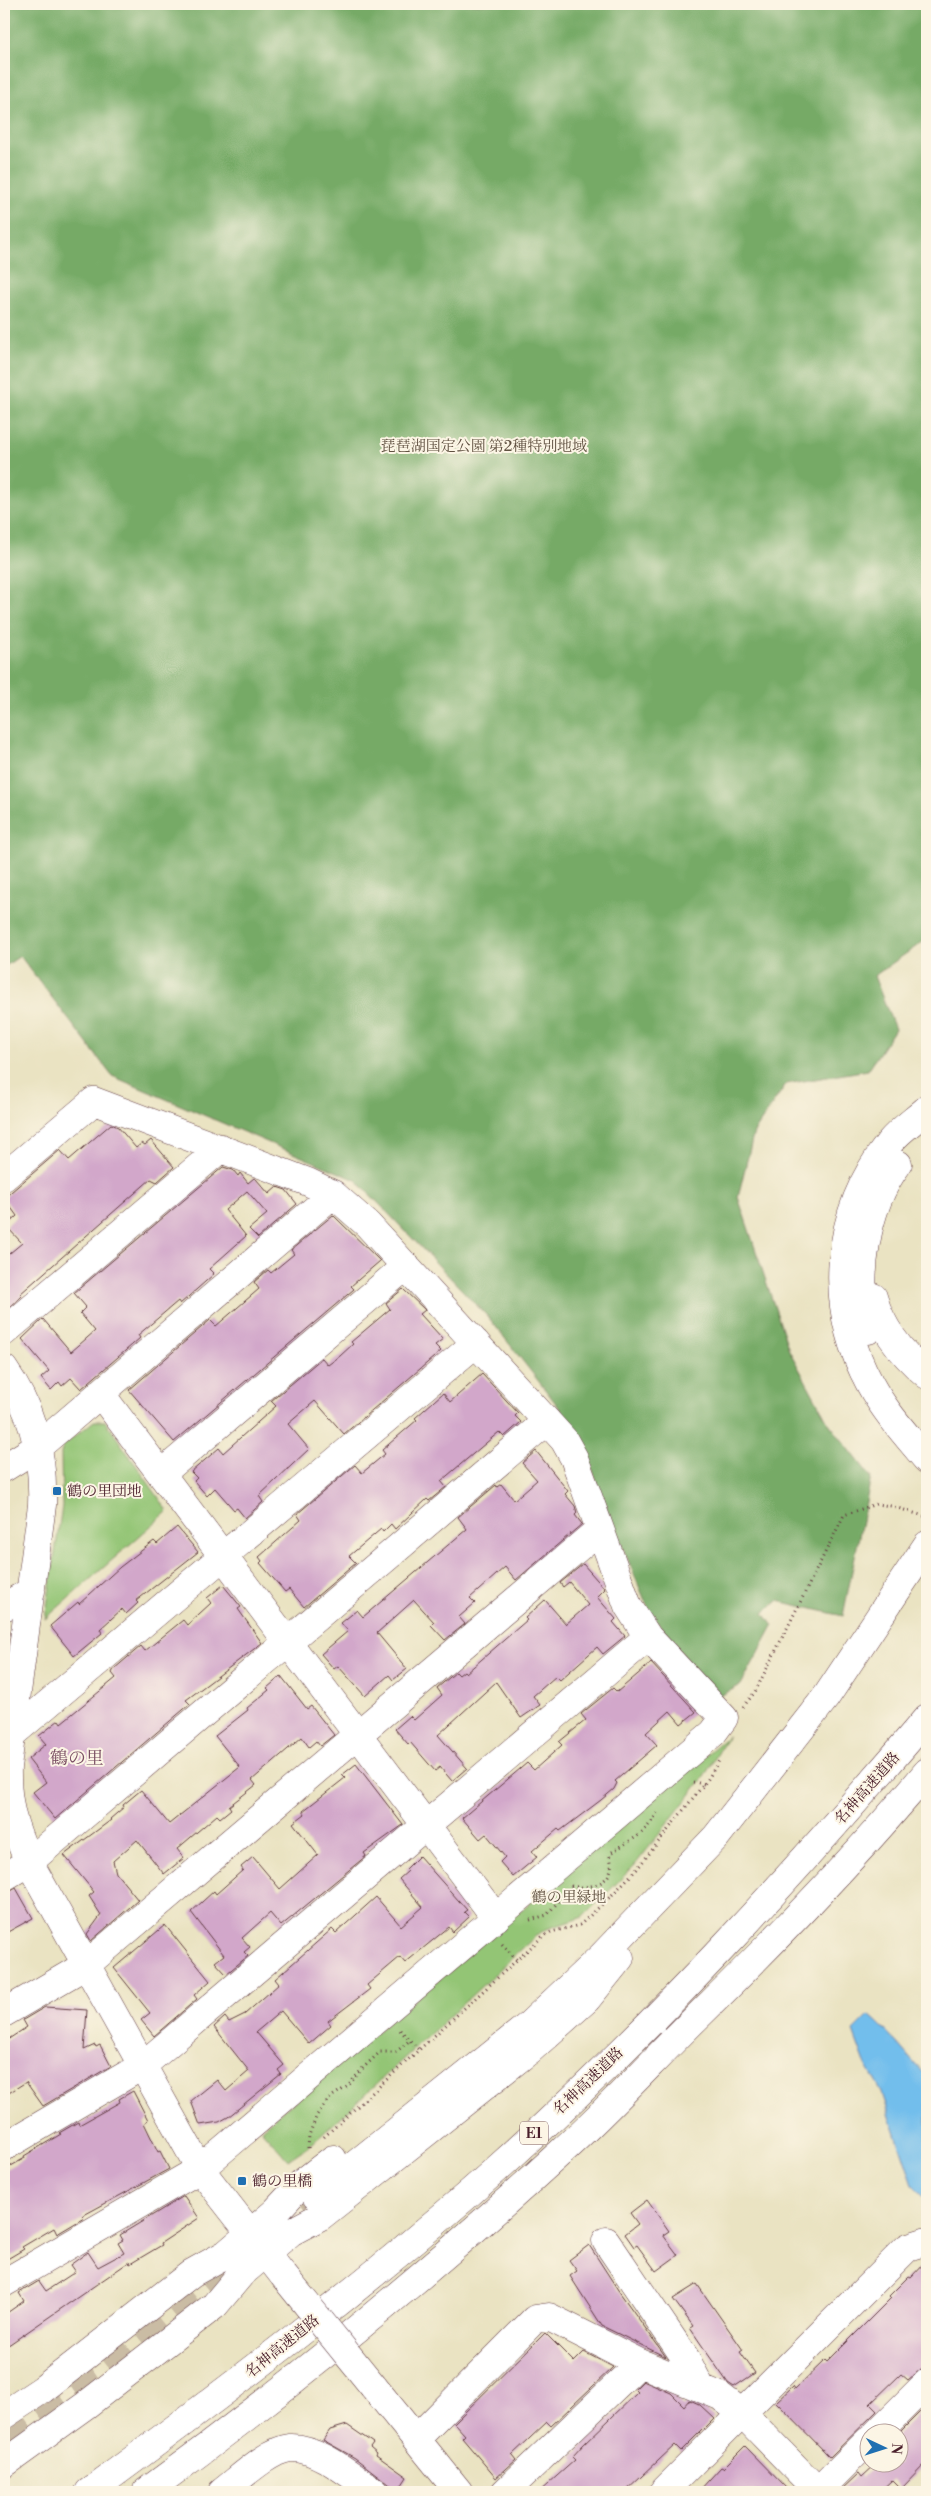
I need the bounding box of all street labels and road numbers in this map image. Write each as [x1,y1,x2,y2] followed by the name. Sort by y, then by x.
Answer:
[831,1748,904,1829] street label: 名神高速道路
[549,2043,627,2119] street label: 名神高速道路
[520,2122,548,2144] road number: E1
[241,2311,323,2382] street label: 名神高速道路

